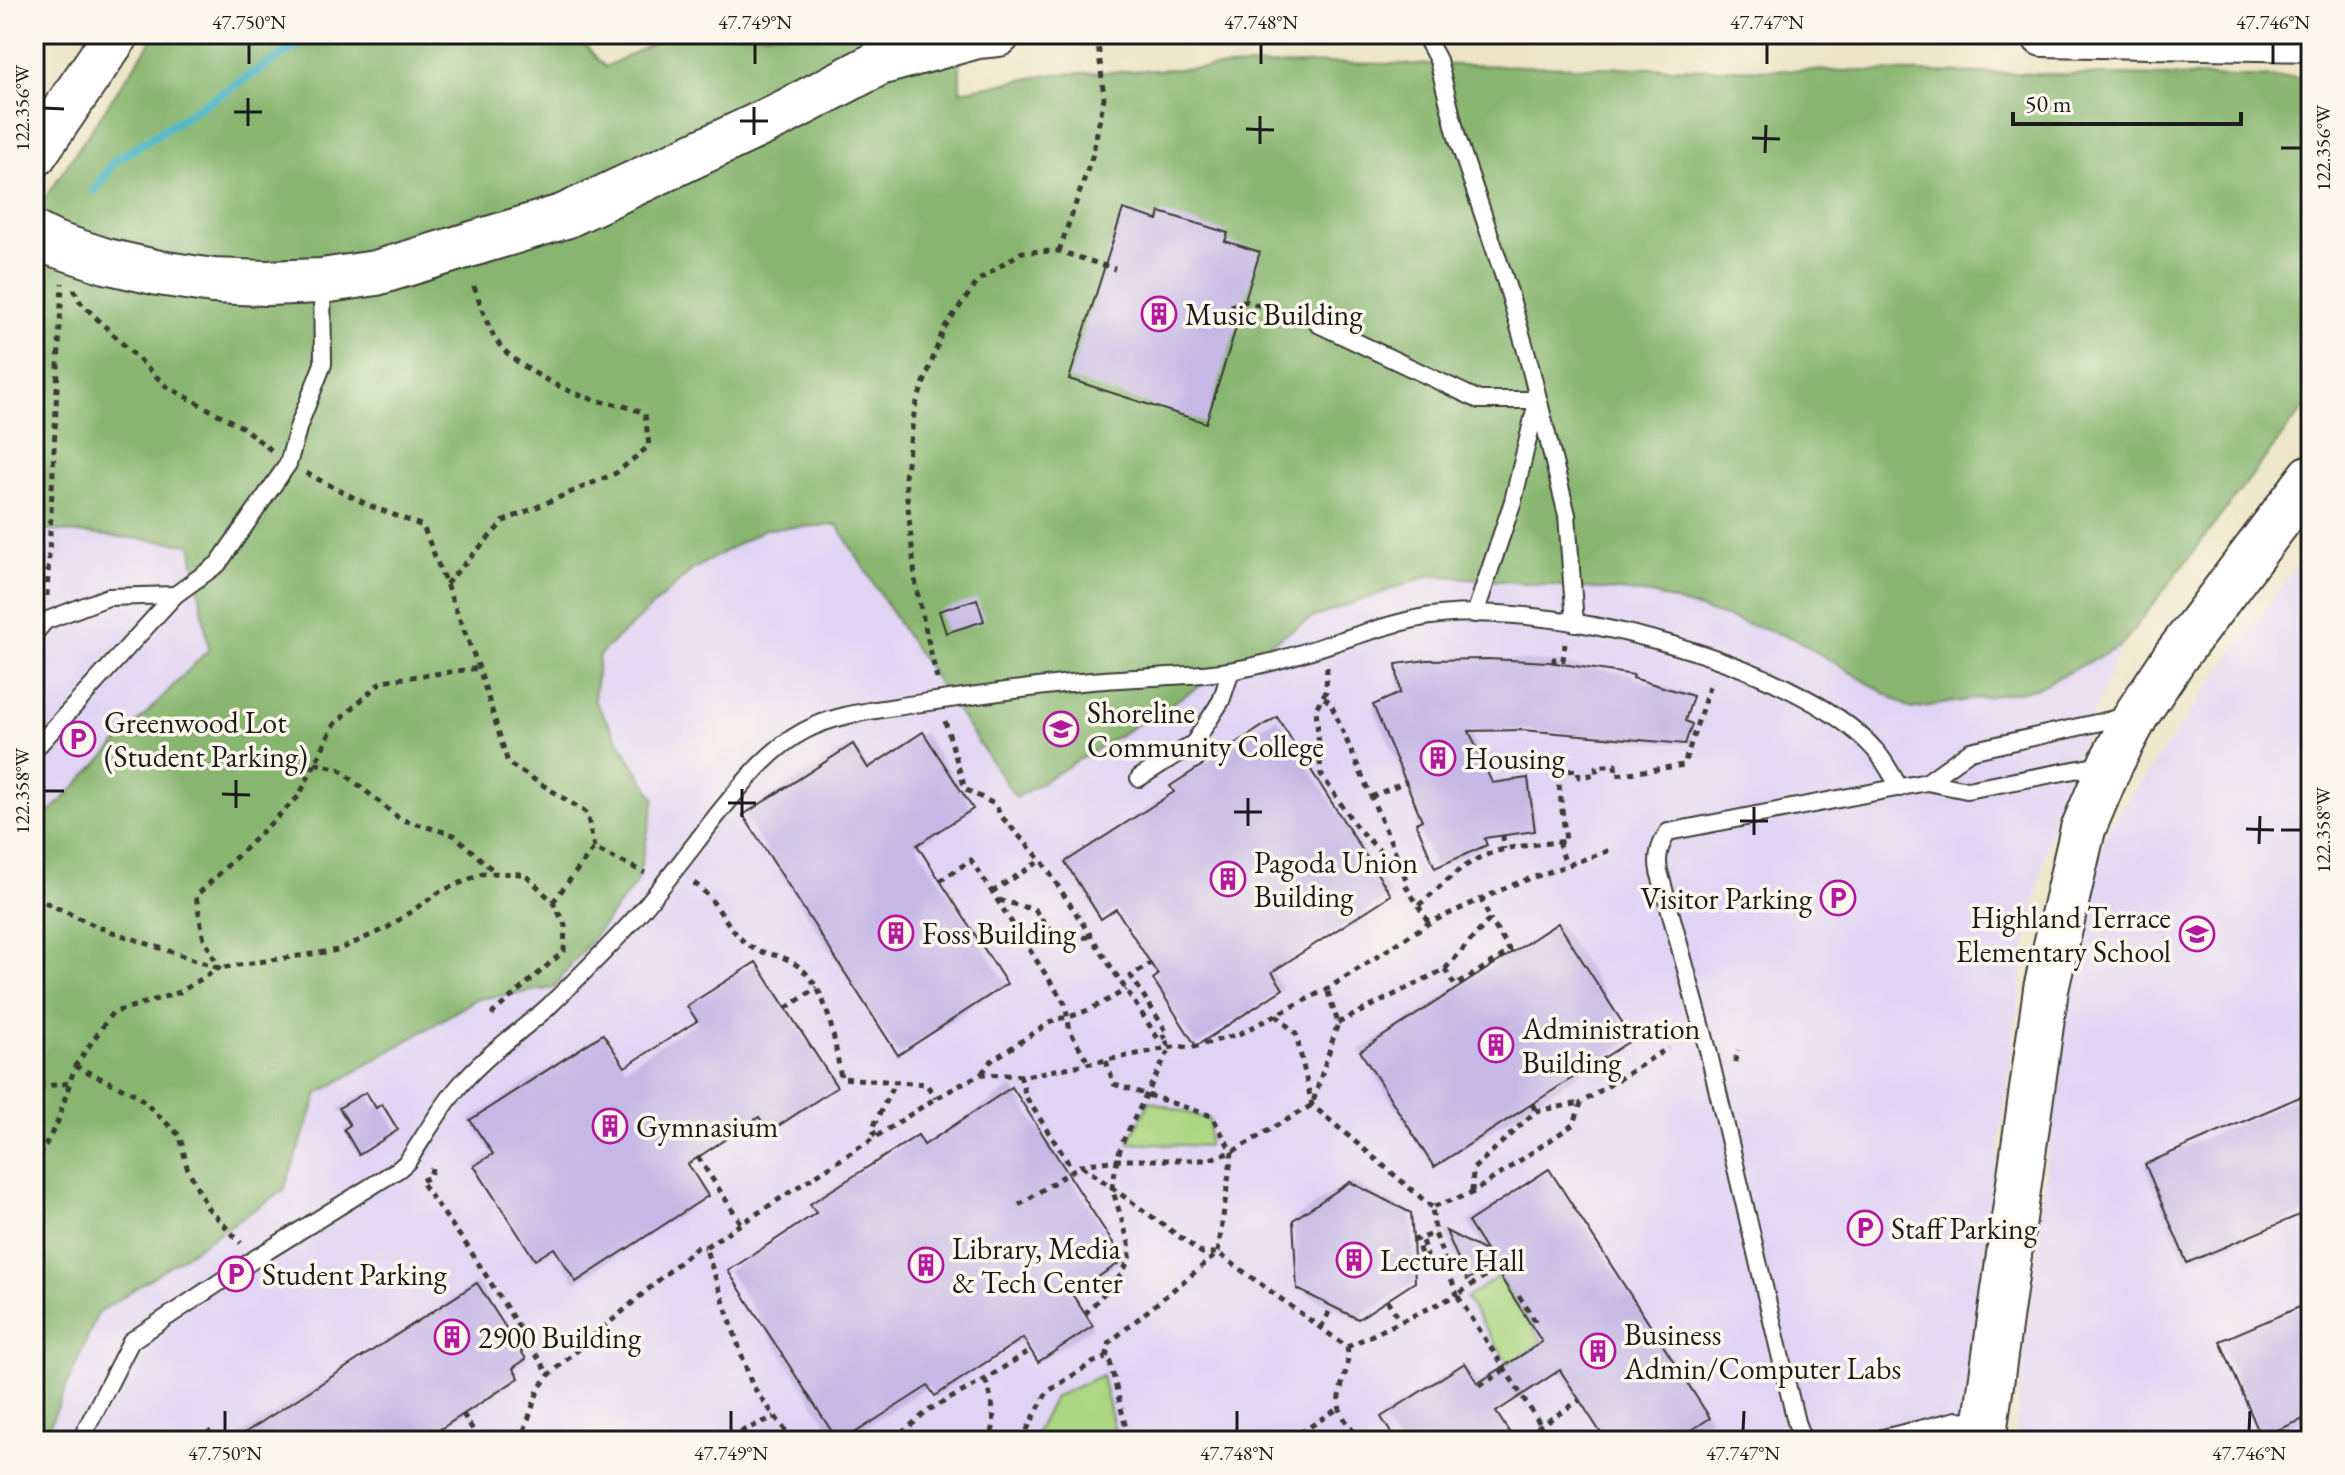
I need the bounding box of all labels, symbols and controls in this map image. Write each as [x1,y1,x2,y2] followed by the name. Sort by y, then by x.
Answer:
[212,9,286,35] text: 47.750°N
[718,9,792,35] text: 47.749°N
[1224,9,1298,35] text: 47.748°N
[1730,9,1804,35] text: 47.747°N
[2236,9,2310,35] text: 47.746°N
[9,64,35,151] text: 122.356°W
[2013,76,2241,126] scale bar
[2025,88,2072,119] text: 50 m
[2310,104,2336,191] text: 122.356°W
[1140,295,1178,333] building icon: Music Building
[1185,295,1363,334] place label: Music Building
[1087,693,1324,766] place label: Shoreline Community College
[104,703,308,776] place label: Greenwood Lot (Student Parking)
[1042,710,1080,748] school or university icon: Shoreline Community College
[59,720,97,758] parking icon: Greenwood Lot (Student Parking)
[1419,739,1457,777] building icon: Housing
[1464,739,1566,778] place label: Housing
[9,747,35,834] text: 122.358°W
[2310,786,2336,873] text: 122.358°W
[1254,843,1418,916] place label: Pagoda Union Building
[1209,860,1247,898] building icon: Pagoda Union Building
[1640,879,1813,918] place label: Visitor Parking
[1819,879,1857,917] parking icon: Visitor Parking
[1956,898,2171,971] place label: Highland Terrace Elementary School
[877,914,915,952] building icon: Foss Building
[922,914,1077,953] place label: Foss Building
[2178,915,2216,953] school or university icon: Highland Terrace Elementary School
[1521,1009,1701,1082] place label: Administration Building
[1477,1026,1515,1064] building icon: Administration Building
[591,1107,629,1145] building icon: Gymnasium
[636,1107,778,1146] place label: Gymnasium
[1846,1209,1884,1247] parking icon: Staff Parking
[1891,1209,2038,1248] place label: Staff Parking
[952,1229,1123,1302] place label: Library, Media & Tech Center
[1335,1241,1373,1279] building icon: Lecture Hall
[1380,1241,1525,1280] place label: Lecture Hall
[907,1246,945,1284] building icon: Library, Media & Tech Center
[217,1255,255,1293] parking icon: Student Parking
[262,1255,448,1294] place label: Student Parking
[1623,1315,1901,1388] place label: Business Admin/Computer Labs
[433,1318,471,1356] building icon: 2900 Building
[478,1318,642,1357] place label: 2900 Building
[1579,1332,1617,1370] building icon: Business Admin/Computer Labs
[188,1440,262,1466] text: 47.750°N
[694,1440,768,1466] text: 47.749°N
[1200,1440,1274,1466] text: 47.748°N
[1706,1440,1780,1466] text: 47.747°N
[2212,1440,2286,1466] text: 47.746°N

